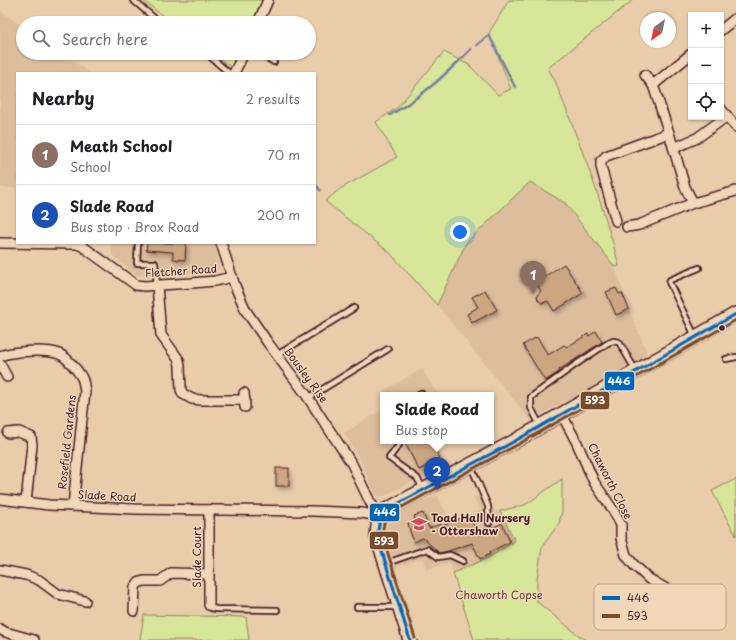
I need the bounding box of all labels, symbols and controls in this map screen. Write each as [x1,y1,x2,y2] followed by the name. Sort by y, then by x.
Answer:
[640,12,676,48] north arrow
[688,12,724,120] map controls
[688,12,724,48] button: +
[16,16,316,60] search box
[30,27,52,49] icon: search
[62,27,148,50] text: Search here
[688,48,724,84] button: −
[688,84,724,120] button: locate
[32,85,94,111] text: Nearby
[246,89,300,108] text: 2 results
[70,134,172,157] text: Meath School
[42,145,48,164] text: 1
[267,145,300,164] text: 70 m
[70,157,111,176] text: School
[70,194,154,217] text: Slade Road
[40,205,50,224] text: 2
[257,205,300,224] text: 200 m
[70,217,199,236] text: Bus stop · Brox Road
[450,222,470,242] your location
[144,259,218,282] street label: Fletcher Road
[520,261,546,294] pin: 1
[717,323,727,333] unlabelled marker
[280,343,333,406] street label: Bousley Rise
[604,371,635,391] line badge: 446
[608,372,631,389] text: 446
[580,391,610,410] line badge: 593
[585,391,605,408] text: 593
[380,392,494,444] popup
[53,394,80,490] street label: Rosefield Gardens
[395,397,479,420] text: Slade Road
[395,420,448,439] text: Bus stop
[584,440,637,522] street label: Chaworth Close
[424,457,450,490] pin: 2
[77,485,137,506] street label: Slade Road
[369,503,400,522] line badge: 446
[374,503,397,520] text: 446
[431,509,530,539] place label: Toad Hall Nursery - Ottershaw
[410,515,428,533] school or university icon: Toad Hall Nursery - Ottershaw
[188,526,205,588] street label: Slade Court
[369,531,399,550] line badge: 593
[374,532,394,549] text: 593
[594,584,726,630] legend
[455,586,543,603] park label: Chaworth Copse
[627,589,650,606] text: 446
[627,607,648,624] text: 593

